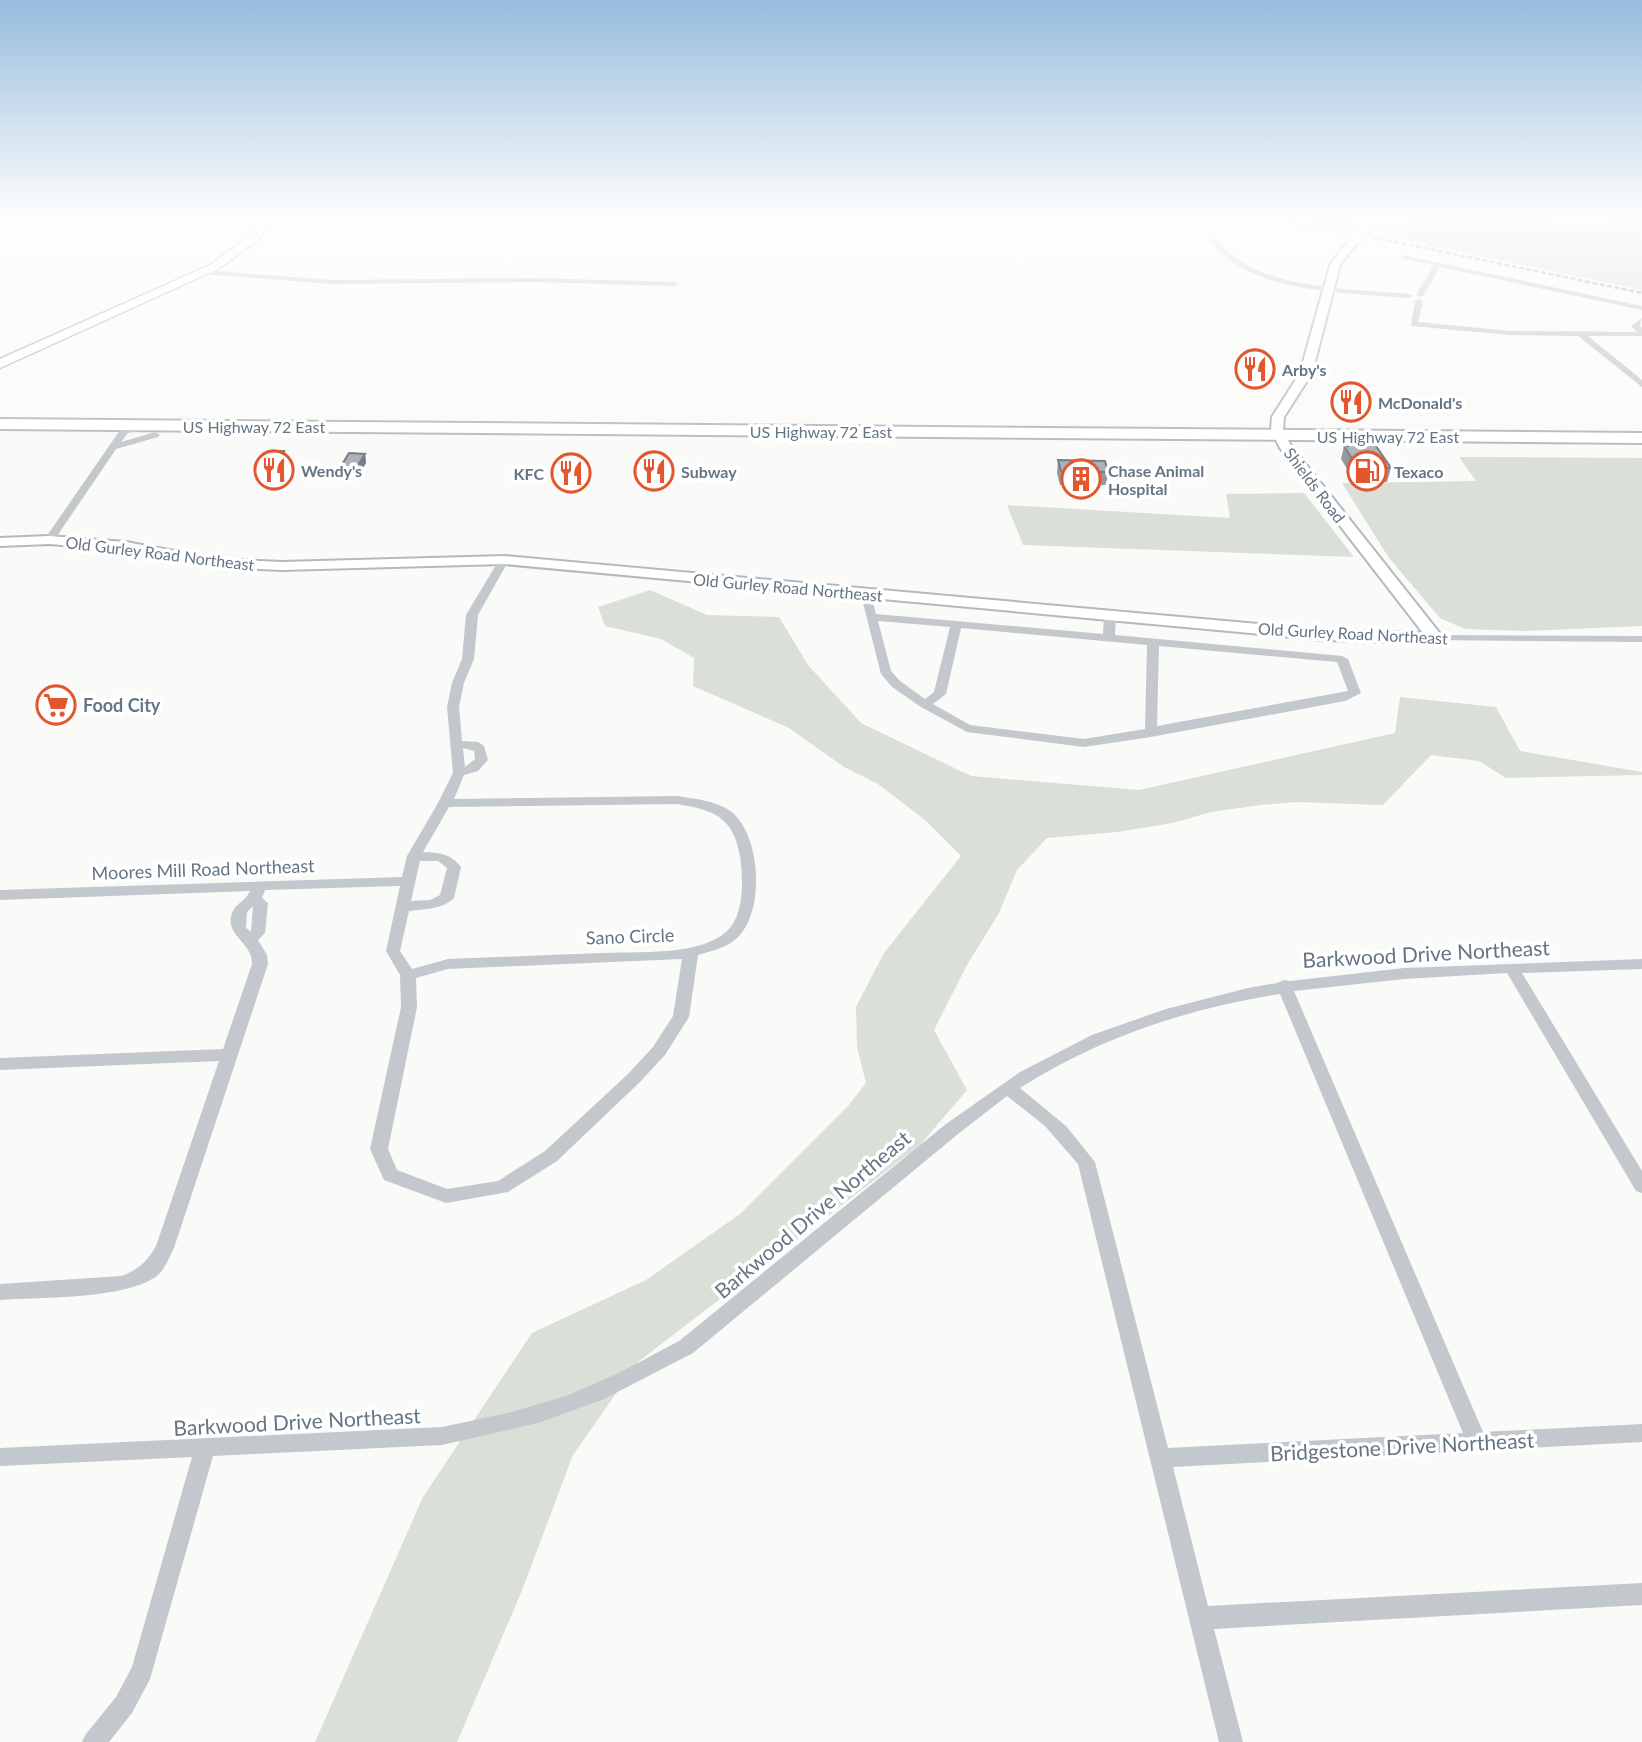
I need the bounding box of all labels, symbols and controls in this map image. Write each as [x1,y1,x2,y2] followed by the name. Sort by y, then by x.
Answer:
[1234,348,1276,390] restaurant icon: Arby's
[1281,360,1327,379] place label: Arby's
[1330,381,1372,423] restaurant icon: McDonald's
[1378,393,1462,412] place label: McDonald's
[183,417,325,436] street label: US Highway 72 East
[750,422,892,441] street label: US Highway 72 East
[1317,427,1459,446] street label: US Highway 72 East
[1281,444,1349,526] street label: Shields Road
[253,449,295,491] restaurant icon: Wendy's
[633,450,675,492] restaurant icon: Subway
[1346,450,1388,492] fuel station icon: Texaco
[550,452,592,494] restaurant icon: KFC
[1060,458,1102,500] building icon: Chase Animal Hospital
[301,461,362,480] place label: Wendy's
[1108,461,1204,498] place label: Chase Animal Hospital
[681,462,737,481] place label: Subway
[1394,462,1443,481] place label: Texaco
[513,464,544,483] place label: KFC
[65,532,256,574] street label: Old Gurley Road Northeast
[693,569,884,605] street label: Old Gurley Road Northeast
[1258,619,1449,647] street label: Old Gurley Road Northeast
[35,684,77,726] supermarket icon: Food City
[83,694,161,716] place label: Food City
[91,854,315,884] street label: Moores Mill Road Northeast
[585,923,675,949] street label: Sano Circle
[1302,934,1551,972] street label: Barkwood Drive Northeast
[709,1125,915,1303] street label: Barkwood Drive Northeast
[173,1402,422,1440] street label: Barkwood Drive Northeast
[1269,1427,1535,1465] street label: Bridgestone Drive Northeast

